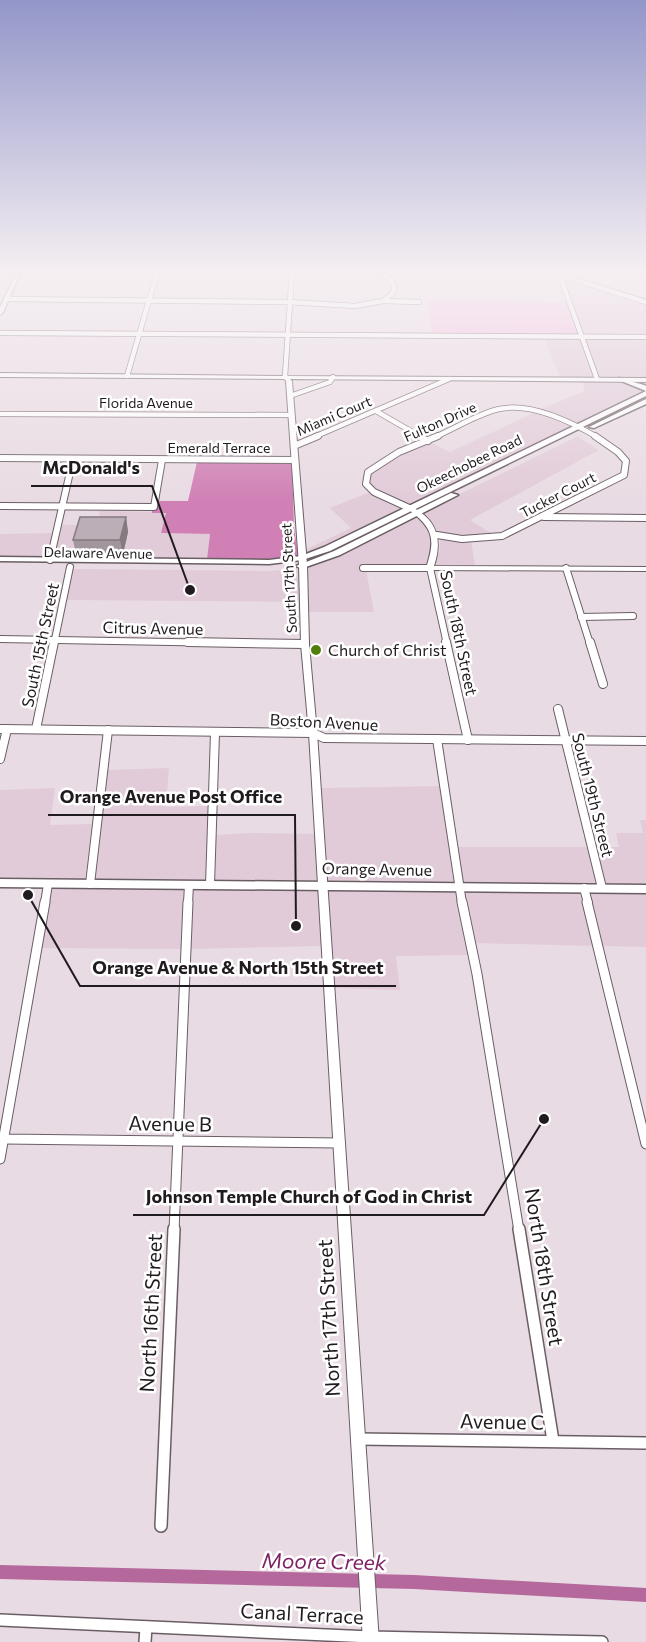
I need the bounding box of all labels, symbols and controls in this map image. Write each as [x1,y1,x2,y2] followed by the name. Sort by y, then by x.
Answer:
[294,392,374,439] street label: Miami Court
[99,394,193,411] street label: Florida Avenue
[401,398,479,445] street label: Fulton Drive
[413,431,524,496] street label: Okeechobee Road
[168,439,270,456] street label: Emerald Terrace
[31,450,152,486] callout: McDonald's
[42,456,140,478] text: McDonald's
[517,468,599,521] street label: Tucker Court
[277,522,300,634] street label: South 17th Street
[43,543,153,562] street label: Delaware Avenue
[437,569,482,698] street label: South 18th Street
[17,581,62,709] street label: South 15th Street
[103,617,203,638] street label: Citrus Avenue
[328,640,447,659] place label: Church of Christ
[309,643,323,657] marker: Church of Christ
[269,709,379,734] street label: Boston Avenue
[569,731,618,859] street label: South 19th Street
[48,779,295,815] callout: Orange Avenue Post Office
[60,785,282,807] text: Orange Avenue Post Office
[322,858,432,879] street label: Orange Avenue
[80,950,396,986] callout: Orange Avenue & North 15th Street
[92,956,384,978] text: Orange Avenue & North 15th Street
[128,1110,212,1136] street label: Avenue B
[133,1179,484,1215] callout: Johnson Temple Church of God in Christ
[146,1185,473,1207] text: Johnson Temple Church of God in Christ
[521,1186,569,1347] street label: North 18th Street
[134,1233,166,1393] street label: North 16th Street
[312,1239,344,1397] street label: North 17th Street
[460,1408,544,1434] street label: Avenue C
[262,1547,387,1574] water label: Moore Creek
[240,1598,364,1628] street label: Canal Terrace

